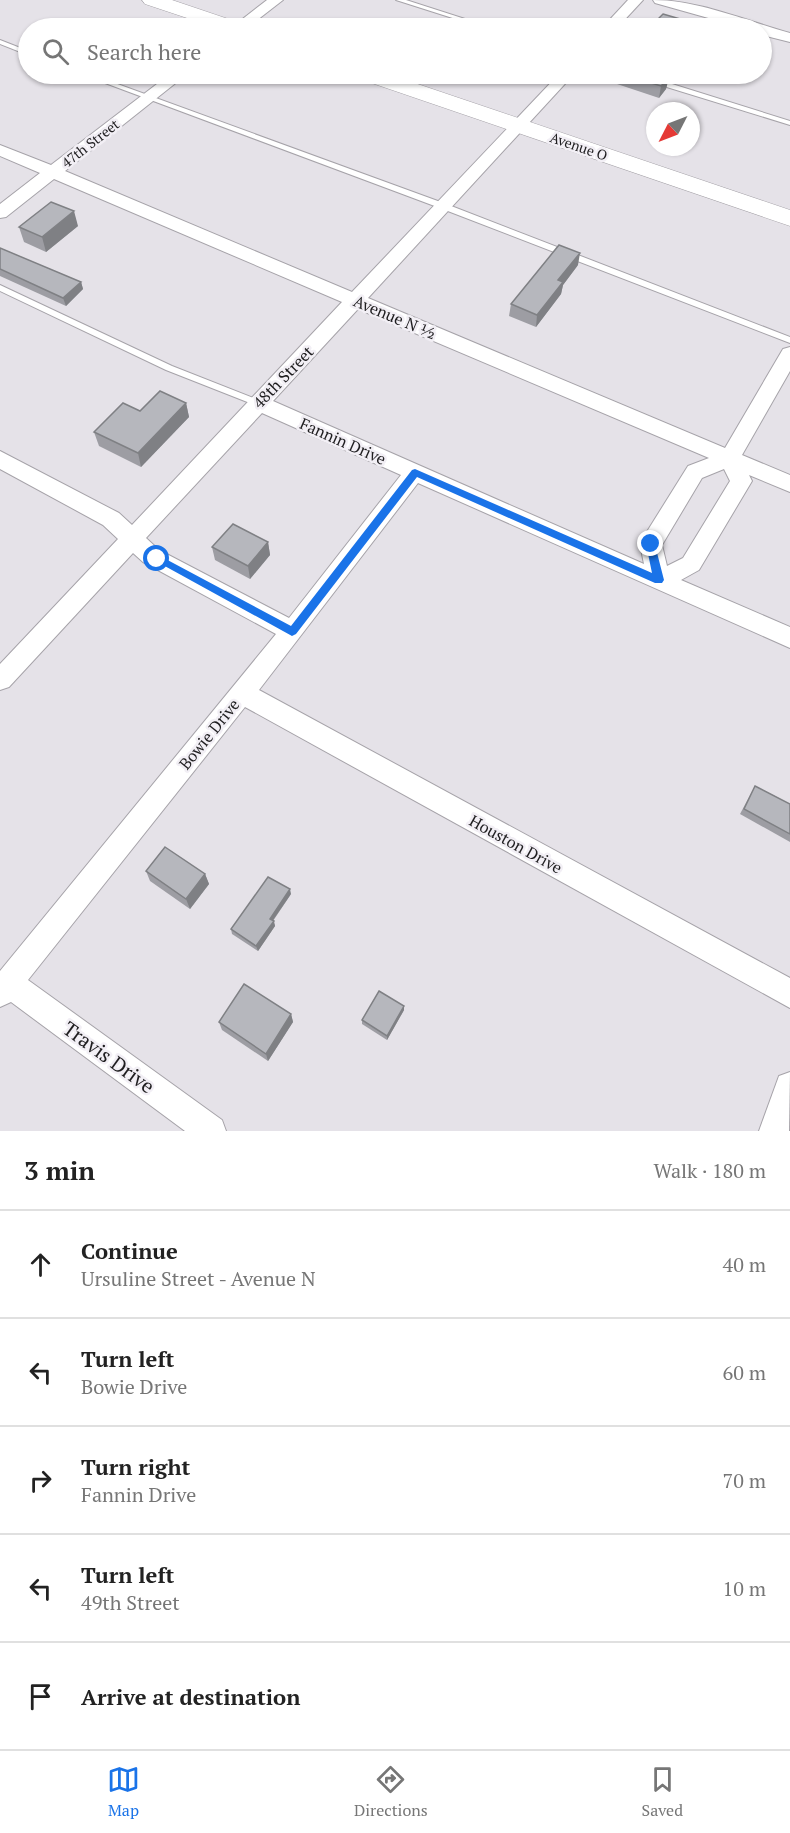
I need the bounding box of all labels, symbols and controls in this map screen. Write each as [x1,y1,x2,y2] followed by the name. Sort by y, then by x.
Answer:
[18,18,772,84] search box
[39,35,72,68] icon: search
[87,37,201,66] text: Search here
[646,102,700,156] north arrow
[57,114,123,172] street label: 47th Street
[548,127,610,165] street label: Avenue O
[350,290,440,344] street label: Avenue N ½
[248,341,318,413] street label: 48th Street
[296,412,390,470] street label: Fannin Drive
[637,530,663,556] route end
[143,545,169,571] route start
[174,694,244,774] street label: Bowie Drive
[466,809,566,879] street label: Houston Drive
[58,1015,160,1099] street label: Travis Drive
[24,1153,95,1187] text: 3 min
[654,1157,766,1184] text: Walk · 180 m
[81,1236,178,1265] text: Continue
[24,1248,57,1281] icon: ahead
[723,1251,766,1278] text: 40 m
[81,1265,316,1292] text: Ursuline Street - Avenue N
[81,1344,174,1373] text: Turn left
[24,1356,57,1389] icon: left
[723,1359,766,1386] text: 60 m
[81,1373,187,1400] text: Bowie Drive
[81,1452,190,1481] text: Turn right
[24,1464,57,1497] icon: right
[723,1467,766,1494] text: 70 m
[81,1481,196,1508] text: Fannin Drive
[81,1560,174,1589] text: Turn left
[24,1572,57,1605] icon: left
[723,1575,766,1602] text: 10 m
[81,1589,180,1616] text: 49th Street
[24,1680,57,1713] icon: arrive
[81,1682,300,1711] text: Arrive at destination
[107,1763,140,1821] tab: Map
[354,1763,428,1821] tab: Directions
[642,1763,683,1821] tab: Saved

